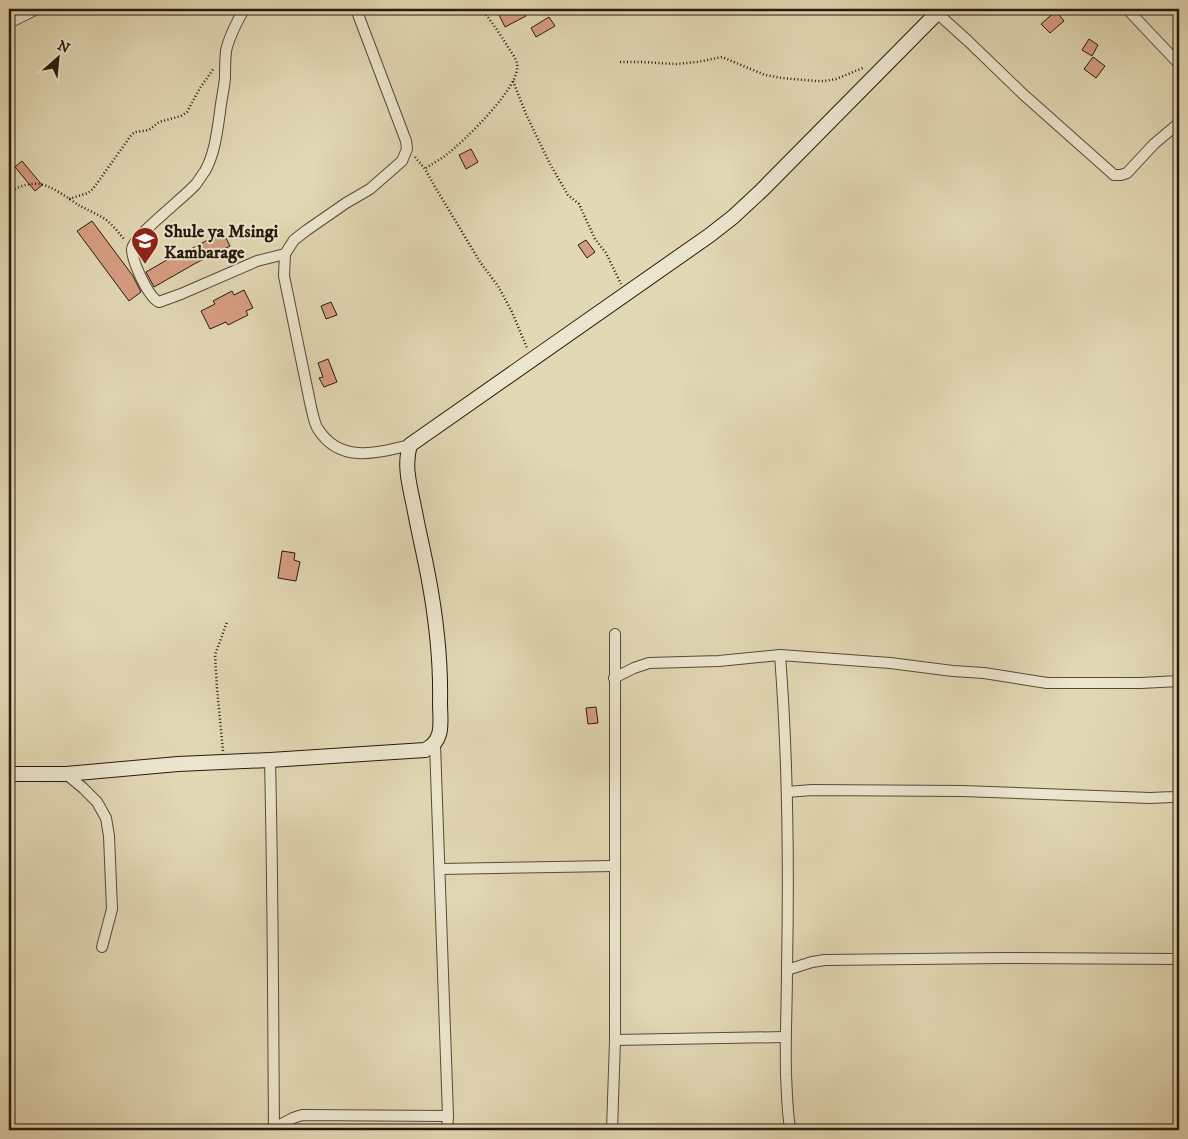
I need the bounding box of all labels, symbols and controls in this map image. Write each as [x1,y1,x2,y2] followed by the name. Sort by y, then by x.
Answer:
[32,32,82,82] north arrow
[54,37,73,58] text: N
[164,221,278,264] place label: Shule ya Msingi Kambarage
[130,226,160,265] school or university icon: Shule ya Msingi Kambarage

